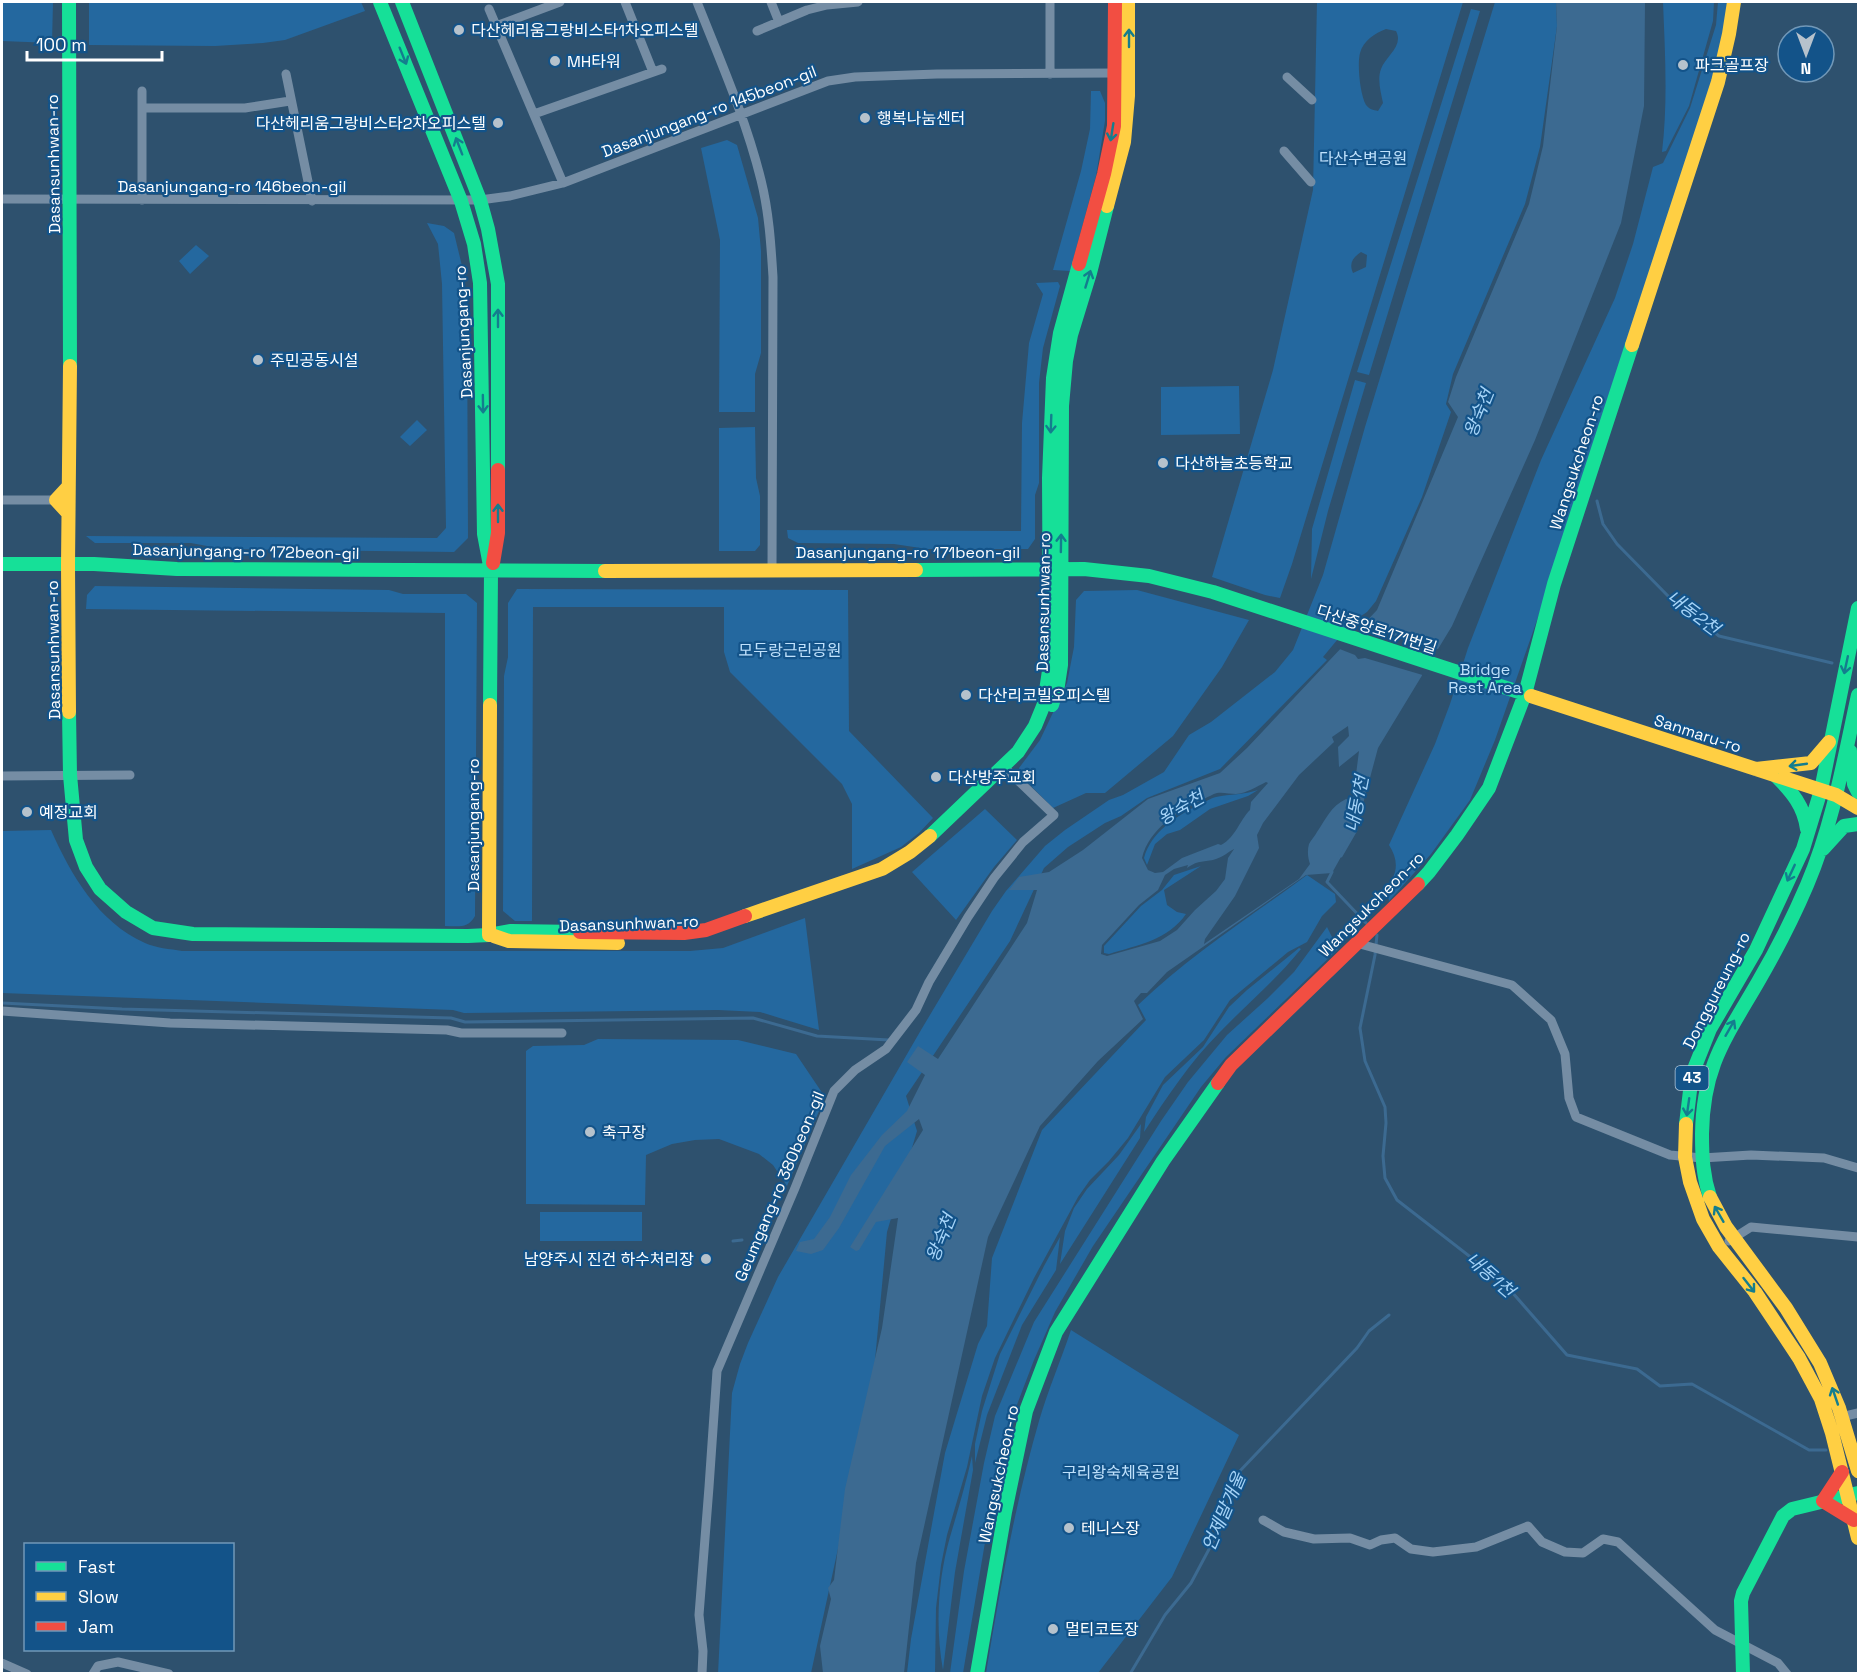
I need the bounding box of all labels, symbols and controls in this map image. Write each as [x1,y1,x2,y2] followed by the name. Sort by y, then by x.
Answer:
[471,20,699,41] place label: 다산헤리움그랑비스타1차오피스텔
[452,23,466,37] marker: 다산헤리움그랑비스타1차오피스텔
[27,24,162,62] scale bar
[1776,24,1836,84] north arrow
[1123,28,1135,48] one-way arrow
[36,33,87,56] text: 100 m
[398,46,409,64] one-way arrow
[567,51,621,72] place label: MH타워
[548,54,562,68] marker: MH타워
[1695,55,1769,76] place label: 파크골프장
[1676,58,1690,72] marker: 파크골프장
[1801,58,1811,79] text: N
[599,61,820,162] street label: Dasanjungang-ro 145beon-gil
[42,94,65,234] street label: Dasansunhwan-ro
[877,108,965,129] place label: 행복나눔센터
[858,111,872,125] marker: 행복나눔센터
[256,113,486,134] place label: 다산헤리움그랑비스타2차오피스텔
[491,116,505,130] marker: 다산헤리움그랑비스타2차오피스텔
[1107,121,1118,141] one-way arrow
[452,137,463,156] one-way arrow
[1319,148,1407,169] park label: 다산수변공원
[118,176,346,197] street label: Dasanjungang-ro 146beon-gil
[450,265,477,399] street label: Dasanjungang-ro
[1083,270,1094,289] one-way arrow
[492,308,504,328] one-way arrow
[270,350,358,371] place label: 주민공동시설
[251,353,265,367] marker: 주민공동시설
[1459,383,1499,440] water label: 왕숙천
[1545,392,1608,532] street label: Wangsukcheon-ro
[477,394,488,414] one-way arrow
[1045,414,1056,434] one-way arrow
[1175,453,1293,474] place label: 다산하늘초등학교
[1156,456,1170,470] marker: 다산하늘초등학교
[492,503,504,523] one-way arrow
[1032,532,1055,672] street label: Dasansunhwan-ro
[1055,534,1067,554] one-way arrow
[132,539,360,564] street label: Dasanjungang-ro 172beon-gil
[796,542,1020,563] street label: Dasanjungang-ro 171beon-gil
[42,580,65,720] street label: Dasansunhwan-ro
[1662,585,1726,641] water label: 내동2천
[1314,600,1440,659] street label: 다산중앙로171번길
[738,640,842,661] park label: 모두랑근린공원
[1839,655,1851,674] one-way arrow
[1448,659,1522,698] park label: Bridge Rest Area
[978,685,1110,706] place label: 다산리코빌오피스텔
[959,688,973,702] marker: 다산리코빌오피스텔
[1652,710,1744,757] street label: Sanmaru-ro
[463,758,484,892] street label: Dasanjungang-ro
[1789,759,1809,770] one-way arrow
[948,767,1036,788] place label: 다산방주교회
[929,770,943,784] marker: 다산방주교회
[1340,771,1374,834] water label: 내동1천
[1153,784,1210,830] water label: 왕숙천
[39,802,98,823] place label: 예정교회
[20,805,34,819] marker: 예정교회
[1314,847,1429,962] street label: Wangsukcheon-ro
[1785,864,1797,882] one-way arrow
[559,911,699,936] street label: Dasansunhwan-ro
[1678,928,1755,1052] street label: Donggureung-ro
[1724,1020,1736,1037] one-way arrow
[1676,1066,1708,1090] road number: 43
[730,1088,829,1285] street label: Geumgang-ro 380beon-gil
[1682,1097,1693,1117] one-way arrow
[602,1122,646,1143] place label: 축구장
[583,1125,597,1139] marker: 축구장
[1713,1206,1725,1223] one-way arrow
[921,1208,961,1265] water label: 왕숙천
[1461,1247,1521,1304] water label: 내동1천
[524,1249,694,1270] place label: 남양주시 진건 하수처리장
[699,1252,713,1266] marker: 남양주시 진건 하수처리장
[1742,1277,1755,1293] one-way arrow
[1828,1387,1839,1405] one-way arrow
[974,1403,1023,1545] street label: Wangsukcheon-ro
[1062,1462,1180,1483] park label: 구리왕숙체육공원
[1197,1468,1251,1554] water label: 언제말개울
[1081,1518,1140,1539] place label: 테니스장
[1062,1521,1076,1535] marker: 테니스장
[24,1543,234,1651] legend
[78,1555,115,1578] text: Fast
[78,1585,119,1608] text: Slow
[78,1615,114,1638] text: Jam
[1065,1619,1139,1640] place label: 멀티코트장
[1046,1622,1060,1636] marker: 멀티코트장

